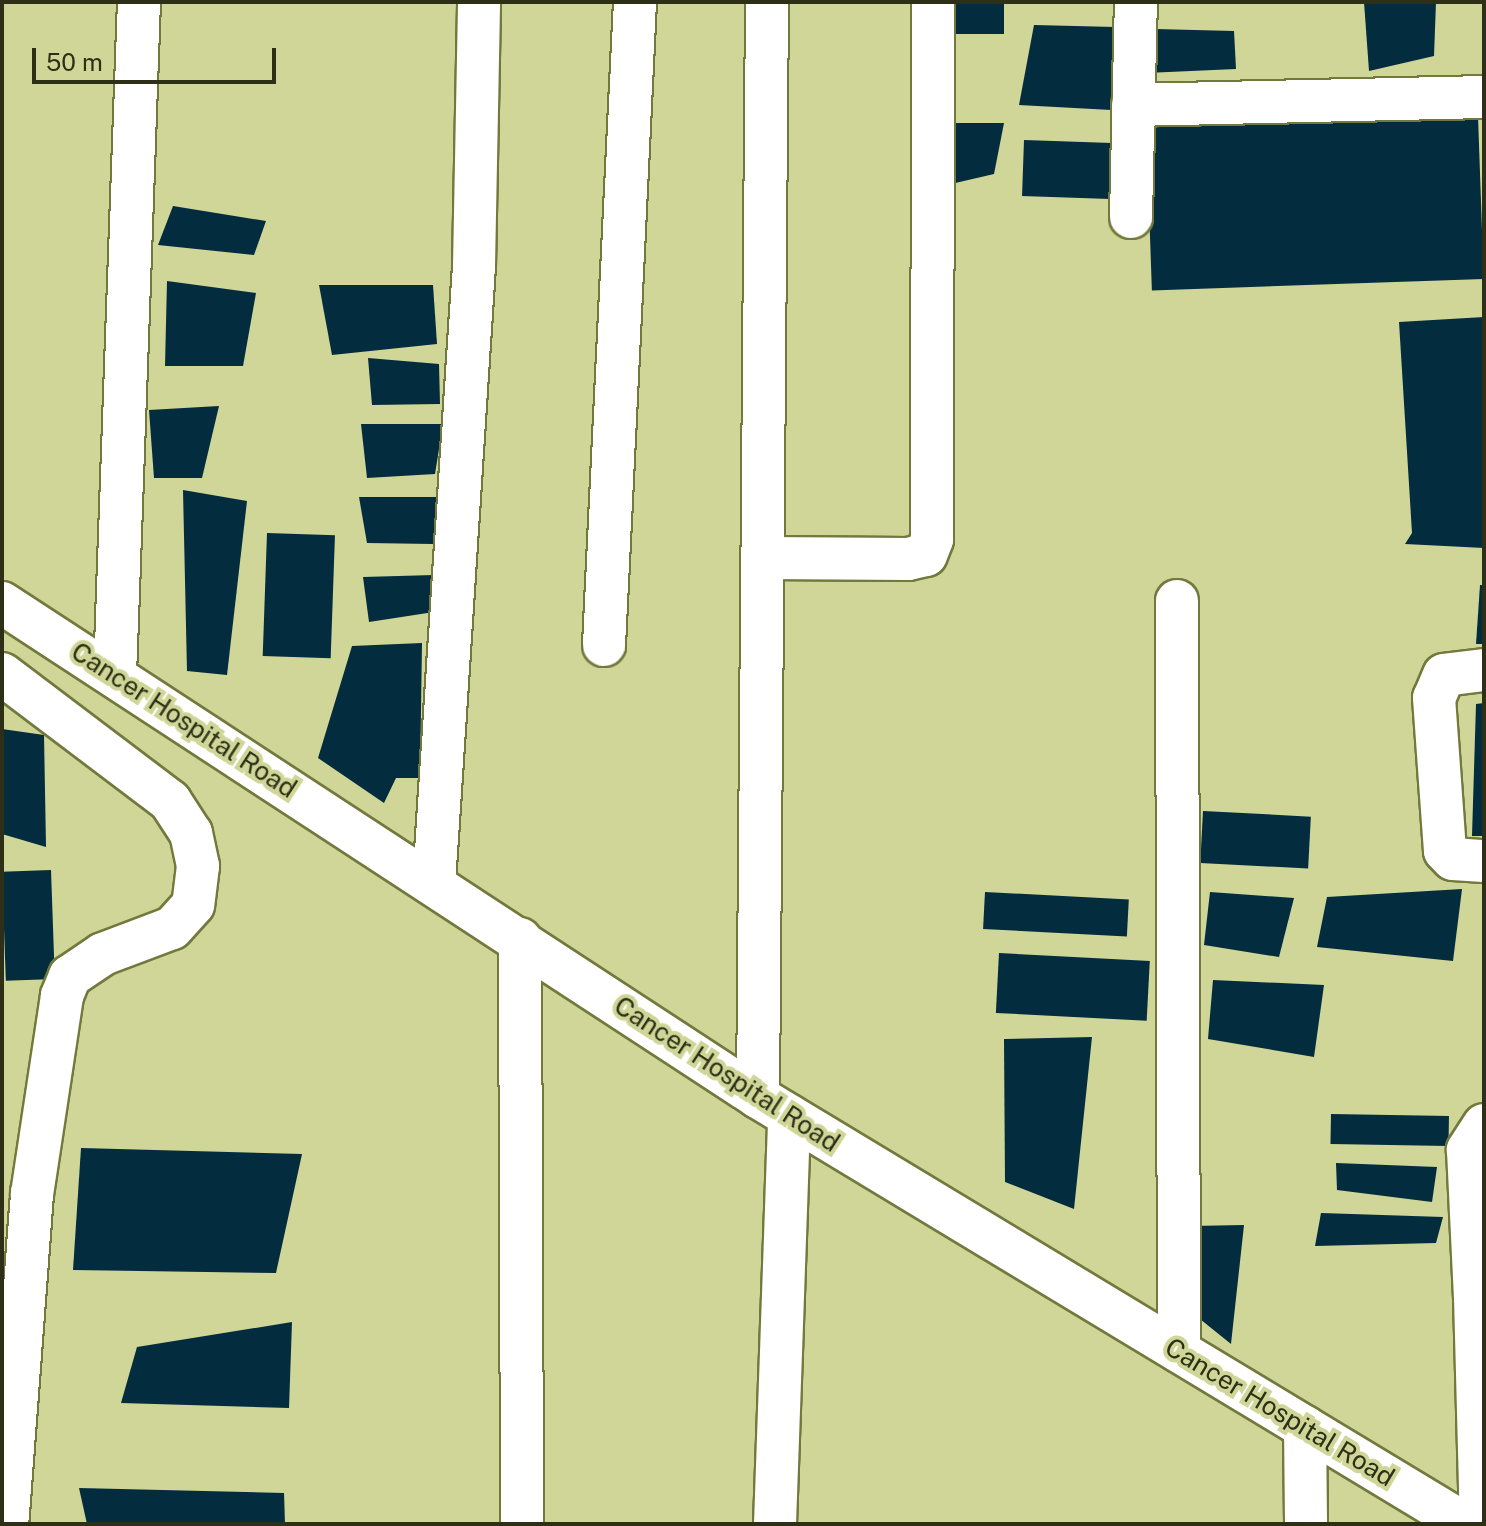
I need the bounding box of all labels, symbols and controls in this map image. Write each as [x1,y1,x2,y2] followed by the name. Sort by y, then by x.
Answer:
[36,32,280,82] scale bar
[46,48,103,76] text: 50 m
[66,636,302,804] street label: Cancer Hospital Road
[609,990,845,1158] street label: Cancer Hospital Road
[1160,1331,1400,1493] street label: Cancer Hospital Road

